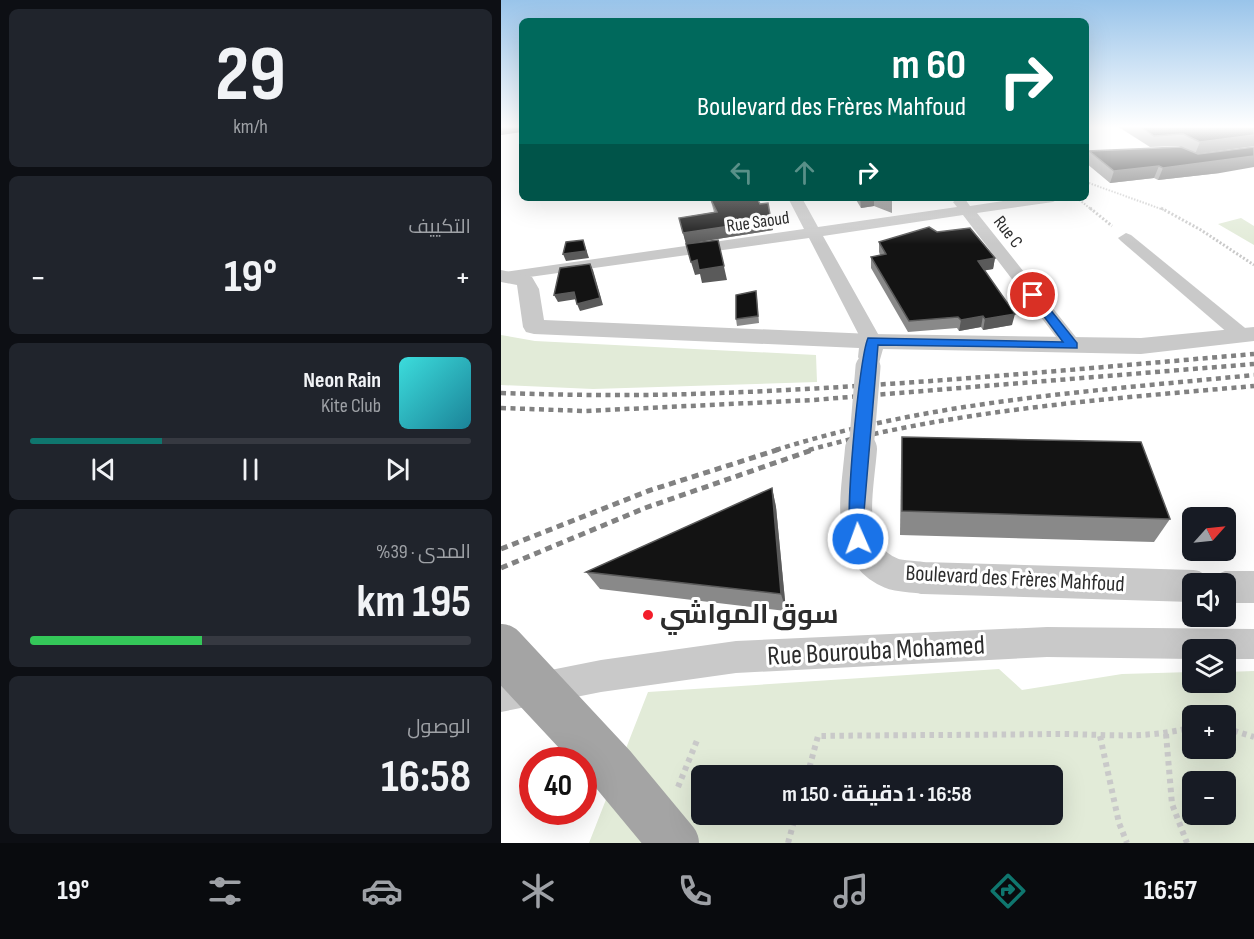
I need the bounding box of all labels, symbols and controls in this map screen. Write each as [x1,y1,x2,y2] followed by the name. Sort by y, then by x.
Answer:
[215,29,286,122] text: 29
[892,40,966,91] text: 60 m
[987,42,1065,120] icon: right
[697,91,966,123] text: Boulevard des Frères Mahfoud
[233,115,268,139] text: km/h
[725,156,758,189] icon: left
[788,156,821,189] icon: ahead
[851,156,884,189] icon: right
[725,207,791,237] street label: Rue Saoud
[989,212,1027,252] street label: Rue C
[408,215,471,239] text: التكييف
[224,250,277,305] text: 19°
[30,258,46,298] text: −
[455,258,471,298] text: +
[1007,269,1058,320] pin
[1016,278,1049,311] icon: arrive
[303,367,381,394] text: Neon Rain
[321,394,381,418] text: Kite Club
[87,453,120,486] icon: previous
[234,453,267,486] icon: pause
[381,453,414,486] icon: next
[826,507,890,571] position arrow
[1182,507,1236,561] north arrow
[1182,507,1236,825] map controls
[376,540,471,564] text: المدى · 39%
[905,560,1125,598] street label: Boulevard des Frères Mahfoud
[1182,573,1236,627] button: sound
[356,575,471,630] text: 195 km
[660,599,839,635] place label: سوق المواشي
[641,608,655,622] marker: سوق المواشي
[766,629,986,673] street label: Rue Bourouba Mohamed
[1182,639,1236,693] button: layers
[1182,705,1236,759] button: +
[407,715,471,739] text: الوصول
[519,747,597,825] speed limit sign: 40
[381,750,471,805] text: 16:58
[1182,771,1236,825] button: −
[782,781,972,808] text: 16:58 · 1 دقيقة · 150 m
[204,870,246,912] icon: filters
[361,870,403,912] icon: car
[517,870,559,912] icon: climate
[674,870,716,912] icon: phone
[830,870,872,912] icon: music
[987,870,1029,912] icon: directions
[57,875,89,907] text: 19°
[1144,875,1197,907] text: 16:57

